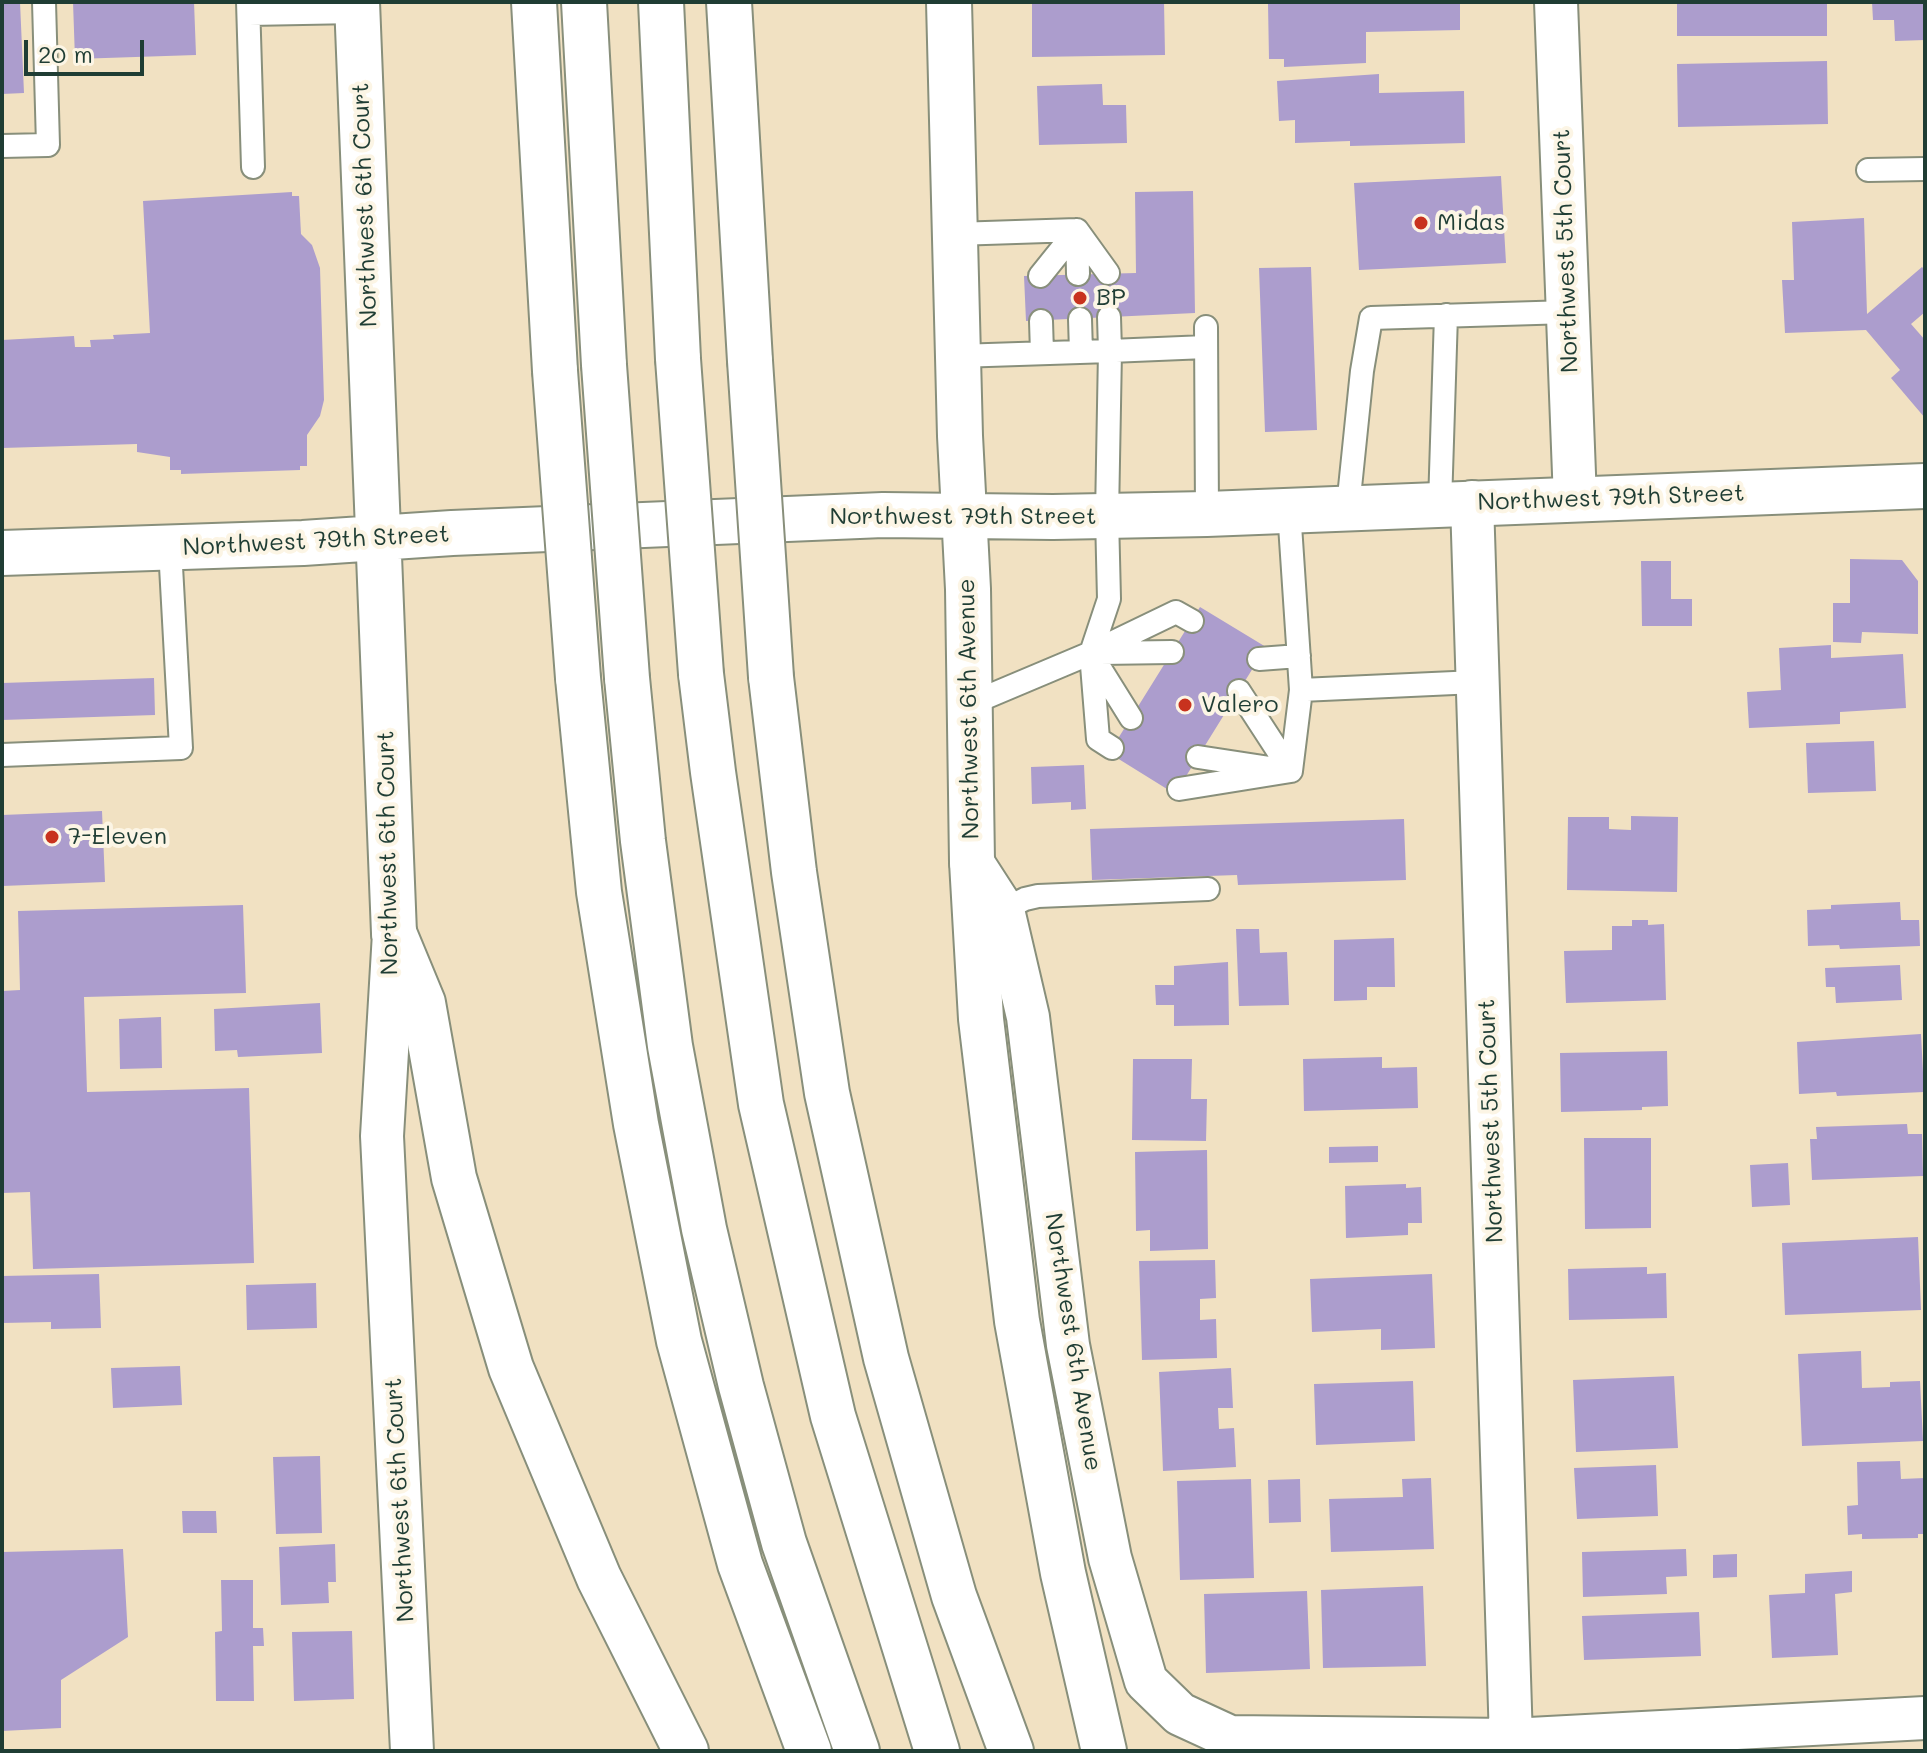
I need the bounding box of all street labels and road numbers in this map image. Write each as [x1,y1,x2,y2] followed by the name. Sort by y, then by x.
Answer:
[346,82,384,328] street label: Northwest 6th Court
[1547,128,1585,374] street label: Northwest 5th Court
[1477,479,1745,517] street label: Northwest 79th Street
[829,503,1097,531] street label: Northwest 79th Street
[182,520,450,562] street label: Northwest 79th Street
[952,578,986,840] street label: Northwest 6th Avenue
[371,730,405,976] street label: Northwest 6th Court
[1472,998,1510,1244] street label: Northwest 5th Court
[1038,1211,1108,1473] street label: Northwest 6th Avenue
[379,1377,421,1623] street label: Northwest 6th Court

